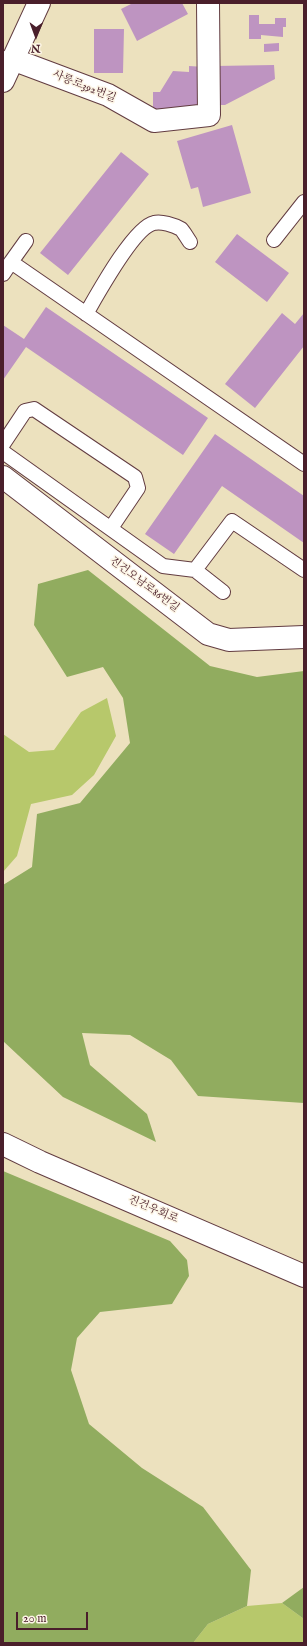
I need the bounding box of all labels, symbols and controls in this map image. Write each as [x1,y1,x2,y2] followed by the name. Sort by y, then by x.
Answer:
[16,16,56,56] north arrow
[31,41,41,55] text: N
[50,68,118,106] street label: 사릉로392번길
[107,555,181,615] street label: 진건오남로86번길
[126,1194,180,1226] street label: 진건우회로
[18,1604,90,1630] scale bar
[23,1611,46,1626] text: 20 m

